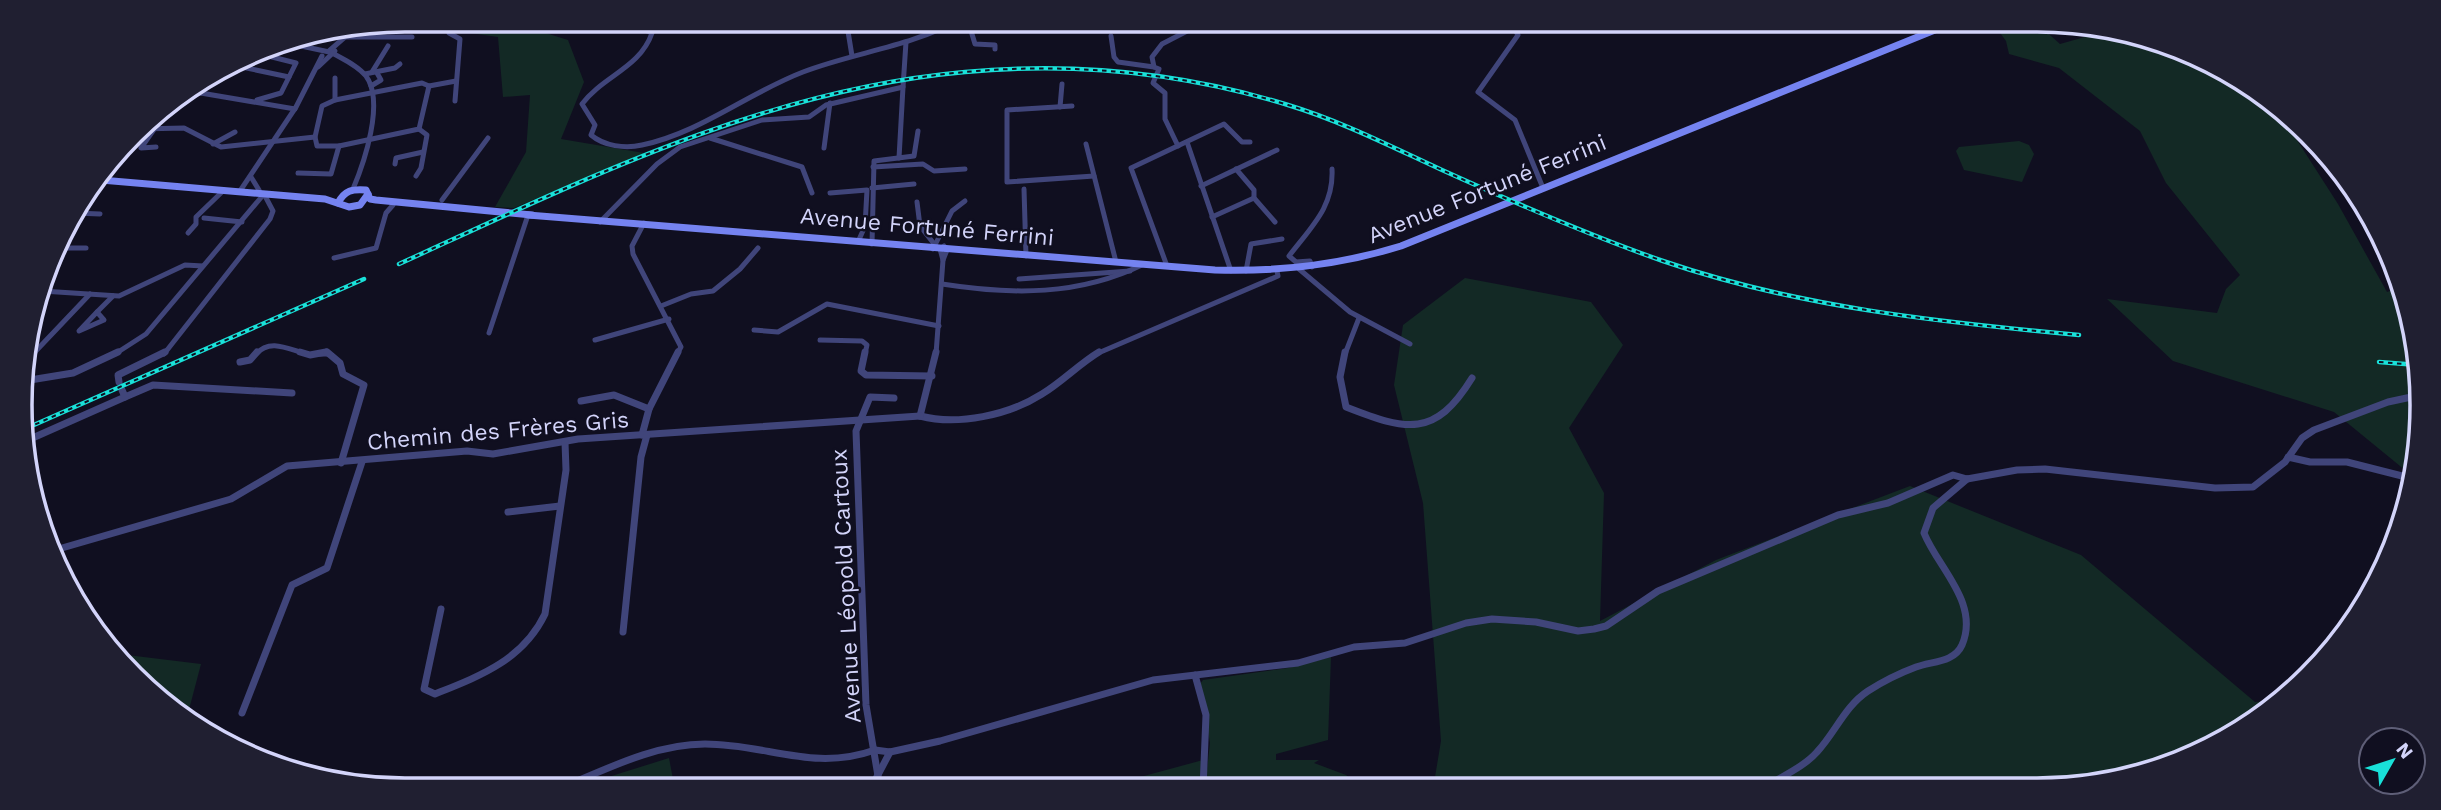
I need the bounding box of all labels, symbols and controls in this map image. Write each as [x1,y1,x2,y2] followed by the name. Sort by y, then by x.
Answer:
[1364,129,1610,249] street label: Avenue Fortuné Ferrini
[799,202,1055,252] street label: Avenue Fortuné Ferrini
[366,406,630,456] street label: Chemin des Frères Gris
[825,448,867,724] street label: Avenue Léopold Cartoux
[2357,726,2427,796] north arrow
[2391,738,2418,763] text: N

